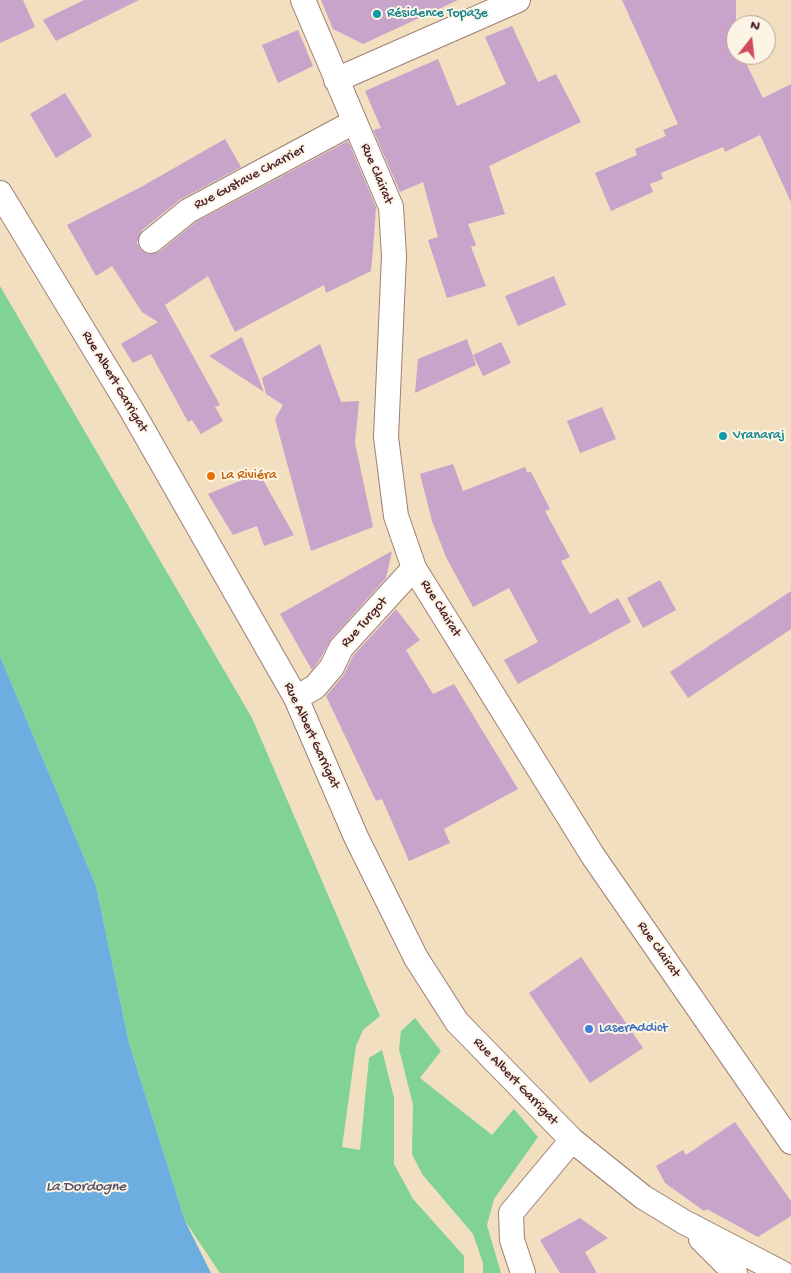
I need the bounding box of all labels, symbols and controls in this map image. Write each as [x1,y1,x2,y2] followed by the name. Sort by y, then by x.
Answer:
[387,6,488,22] place label: Résidence Topaze
[371,8,383,20] marker: Résidence Topaze
[726,15,776,65] north arrow
[748,17,762,35] text: N
[356,141,396,207] street label: Rue Clairat
[192,142,308,214] street label: Rue Gustave Charrier
[77,328,151,436] street label: Rue Albert Garrigat
[733,428,785,444] place label: Vranaraj
[717,430,729,442] marker: Vranaraj
[221,468,277,484] place label: La Riviéra
[205,470,217,482] marker: La Riviéra
[416,577,464,641] street label: Rue Clairat
[338,594,392,652] street label: Rue Turgot
[279,680,343,792] street label: Rue Albert Garrigat
[633,919,683,981] street label: Rue Clairat
[599,1021,667,1037] place label: LaserAddict
[583,1023,595,1035] marker: LaserAddict
[469,1035,561,1129] street label: Rue Albert Garrigat
[46,1179,126,1197] water label: La Dordogne

